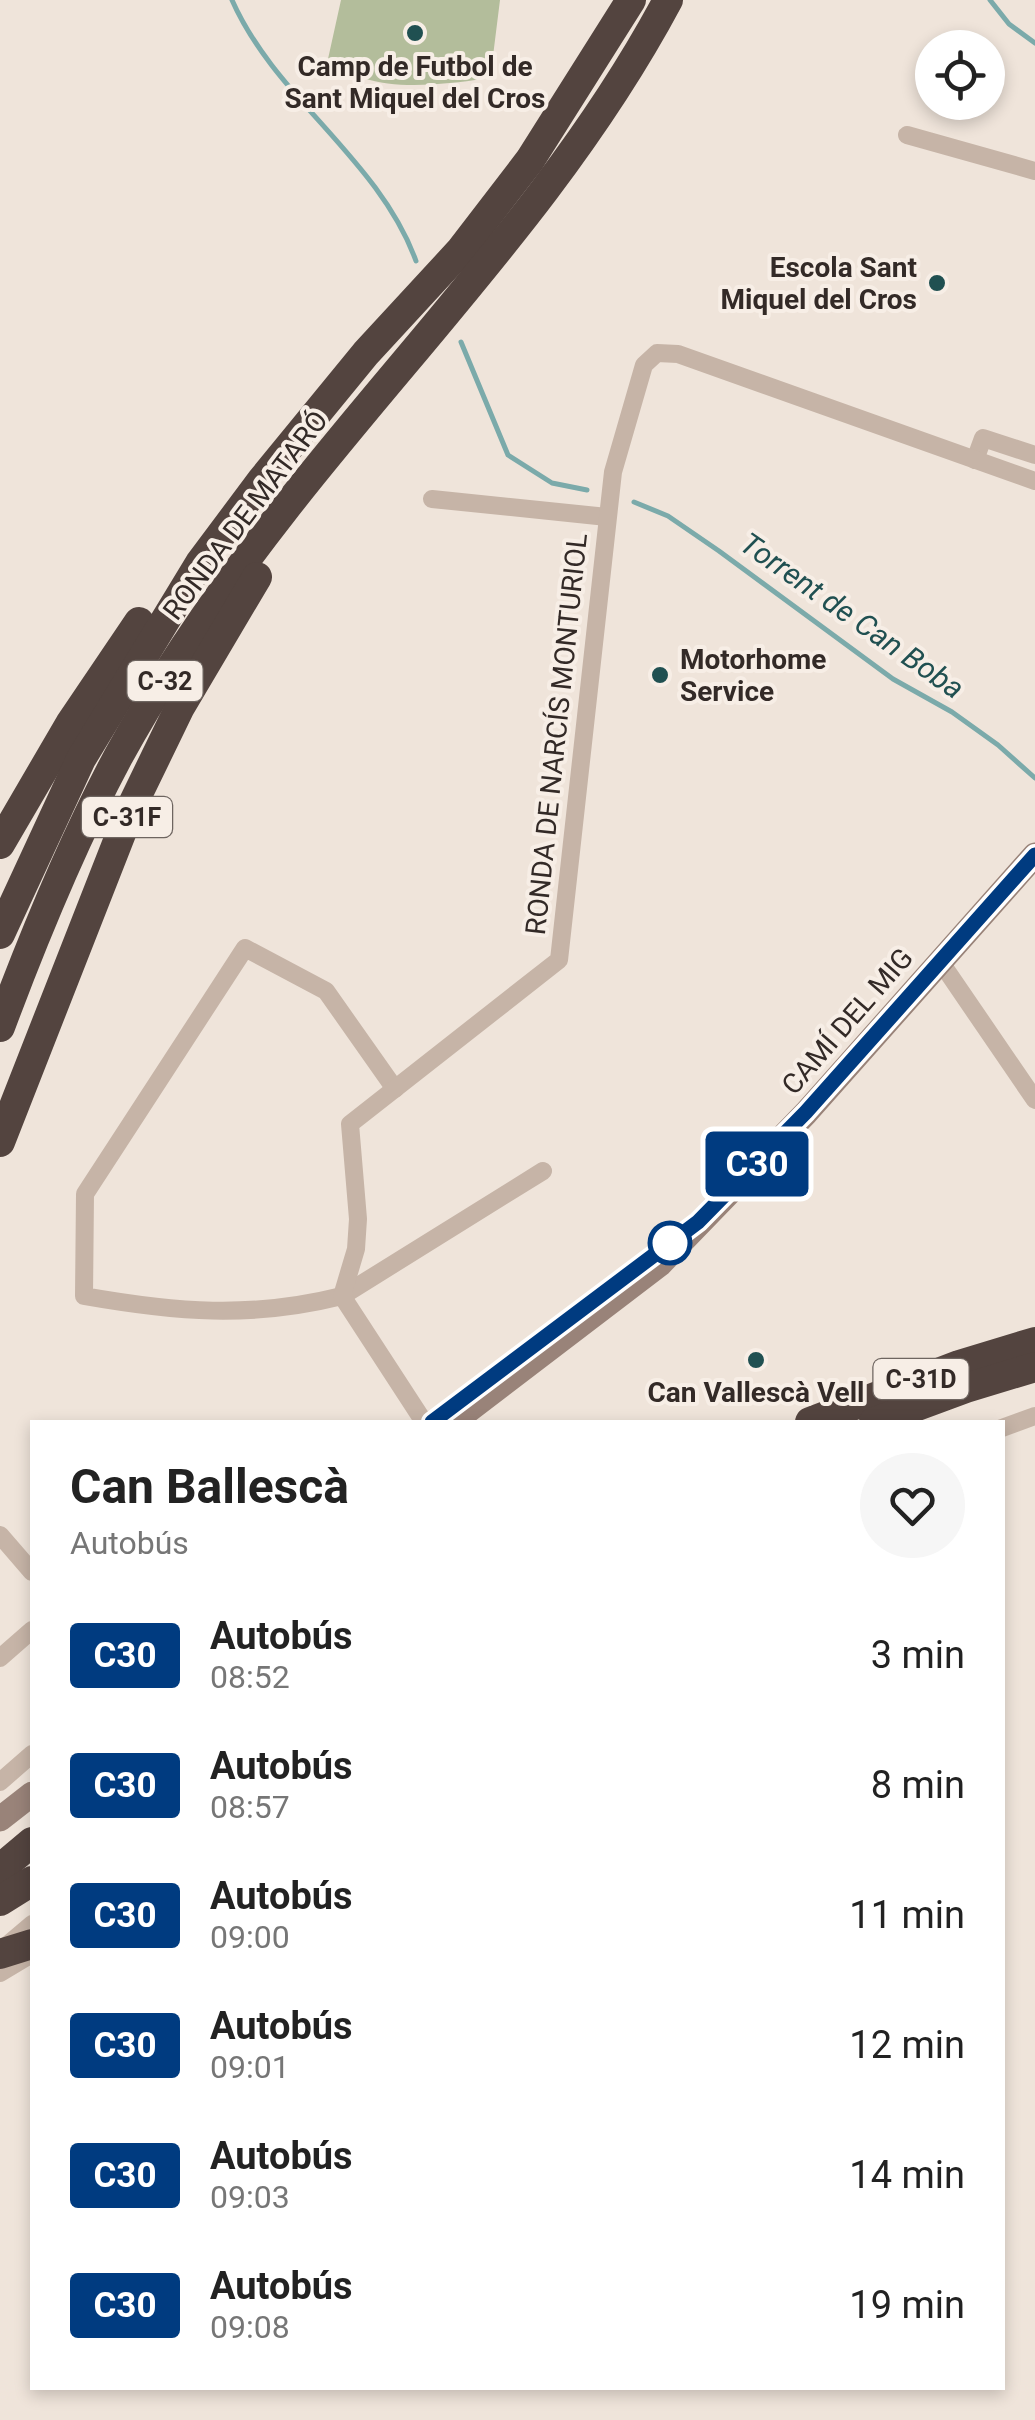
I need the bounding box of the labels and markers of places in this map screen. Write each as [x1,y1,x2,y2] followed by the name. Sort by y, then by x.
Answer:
[404,22,426,44] marker: Camp de Futbol de Sant Miquel del Cros
[285,50,545,115] place label: Camp de Futbol de Sant Miquel del Cros
[721,251,917,316] place label: Escola Sant Miquel del Cros
[926,272,948,294] marker: Escola Sant Miquel del Cros
[680,643,826,708] place label: Motorhome Service
[649,664,671,686] marker: Motorhome Service
[649,1222,691,1264] unlabelled marker
[745,1349,767,1371] marker: Can Vallescà Vell
[647,1376,865,1409] place label: Can Vallescà Vell

